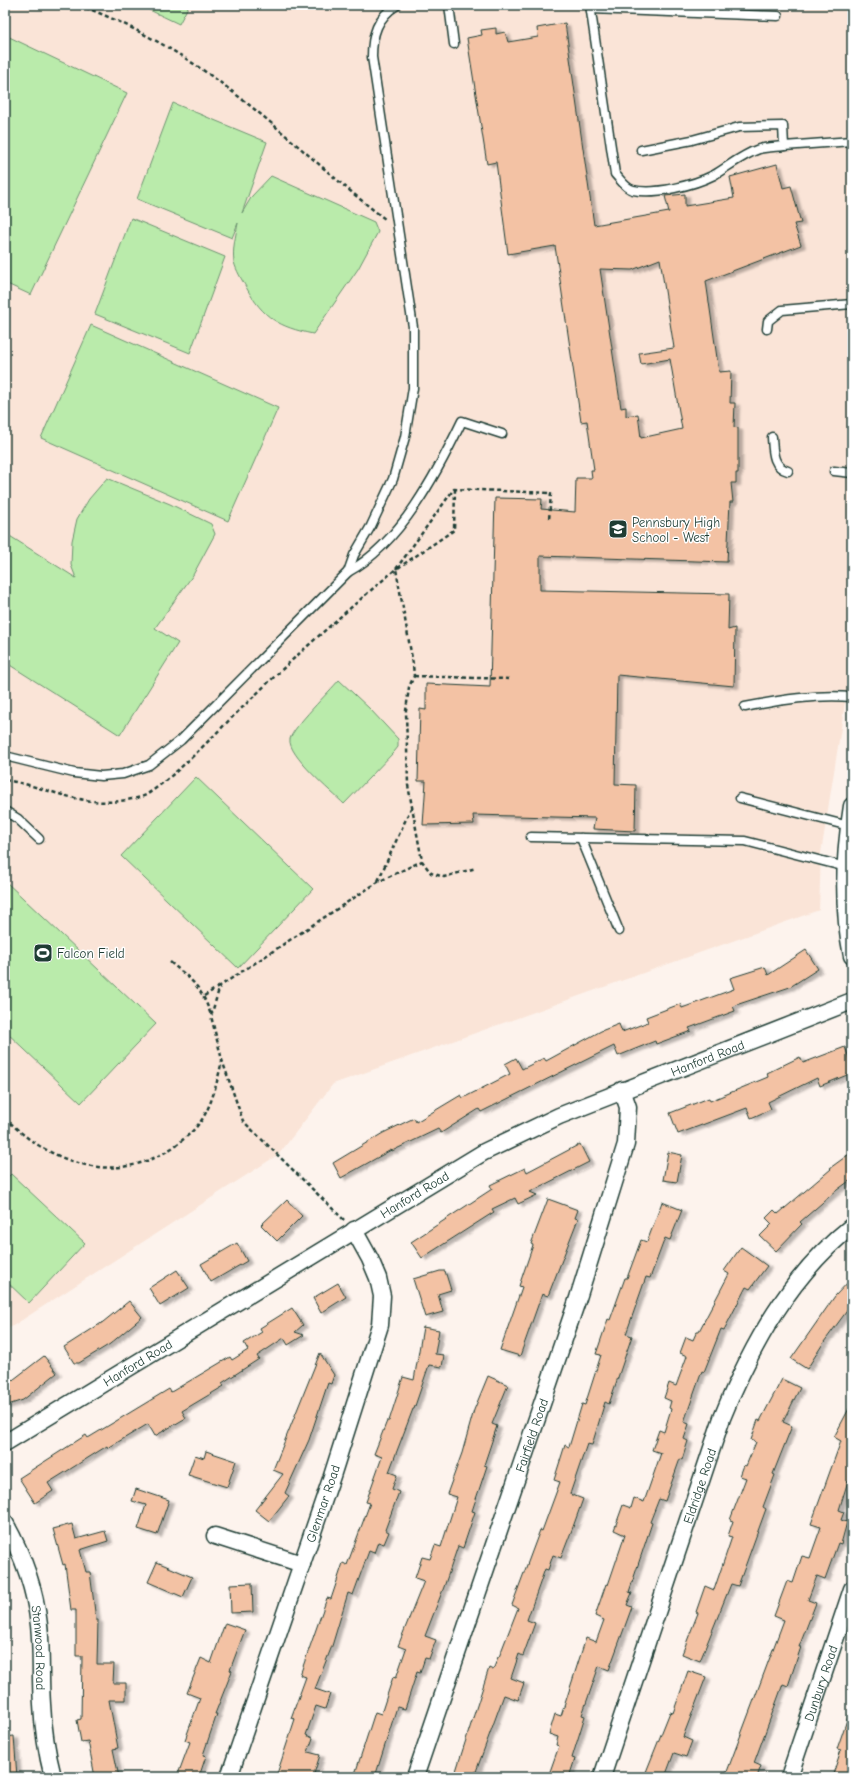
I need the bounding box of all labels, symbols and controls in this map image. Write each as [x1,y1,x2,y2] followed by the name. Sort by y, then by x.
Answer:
[632,515,720,545] place label: Pennsbury High School - West
[607,518,629,540] school or university icon: Pennsbury High School - West
[32,942,54,964] sports icon: Falcon Field
[57,946,125,961] place label: Falcon Field
[668,1037,746,1079] street label: Hanford Road
[377,1168,451,1221] street label: Hanford Road
[100,1336,175,1389] street label: Hanford Road
[512,1396,551,1474] street label: Fairfield Road
[680,1446,719,1525] street label: Eldridge Road
[302,1463,343,1544] street label: Glenmar Road
[29,1604,49,1690] street label: Stanwood Road
[801,1643,840,1723] street label: Dunbury Road

